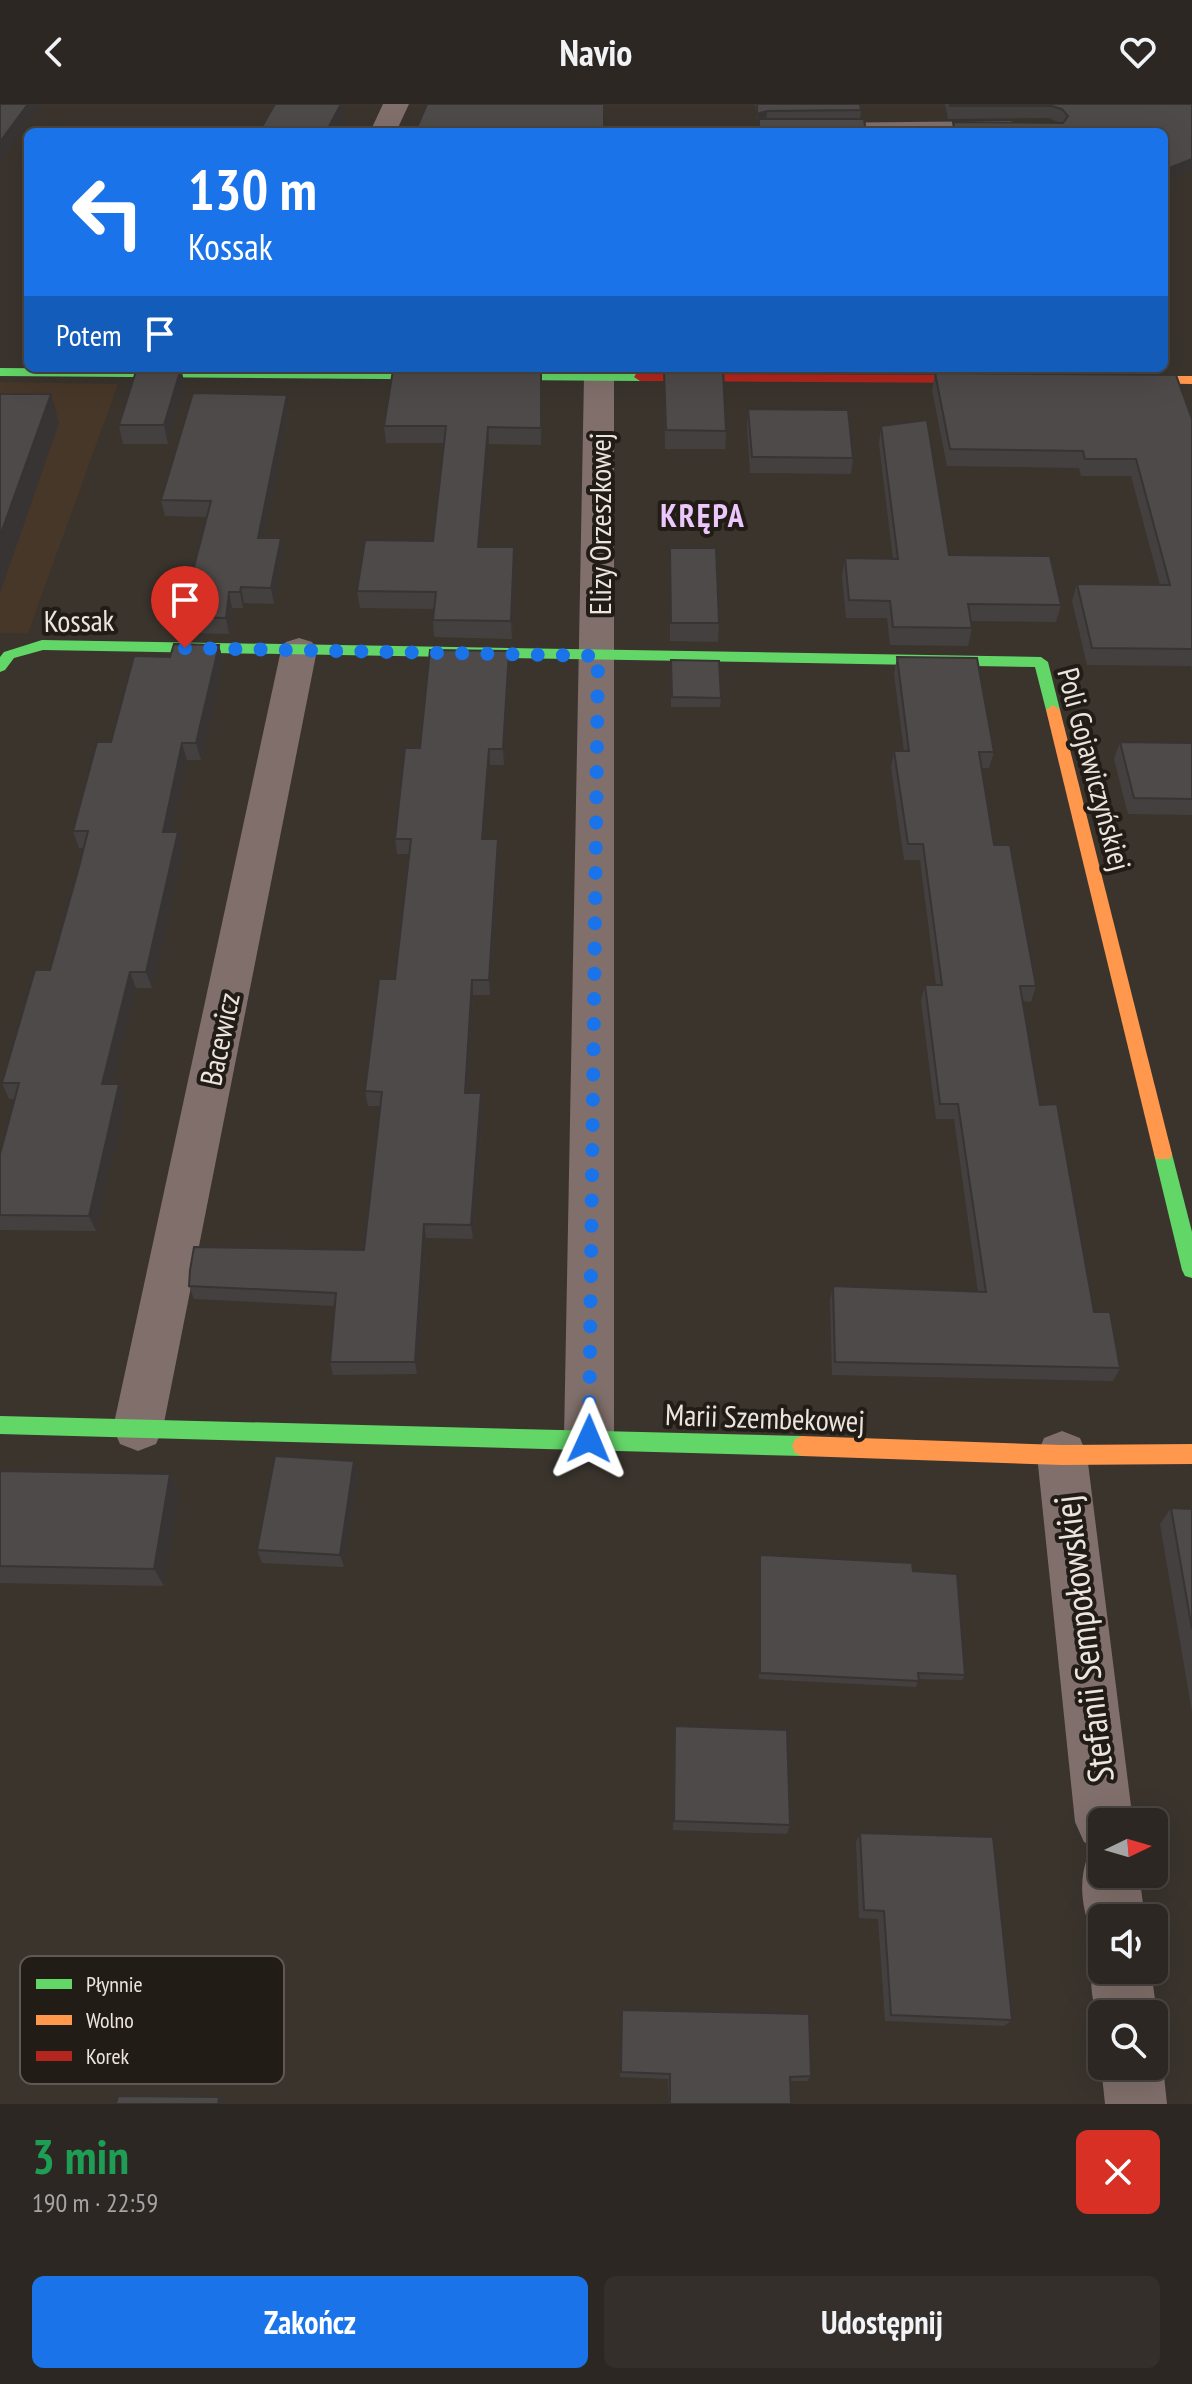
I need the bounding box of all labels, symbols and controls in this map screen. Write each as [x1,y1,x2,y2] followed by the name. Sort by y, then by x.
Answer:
[560,29,632,76] text: Navio
[32,30,76,74] icon: back
[1116,30,1160,74] icon: heart
[188,153,317,225] text: 130 m
[56,160,160,264] icon: left
[188,223,273,270] text: Kossak
[138,312,182,356] icon: arrive
[56,315,122,354] text: Potem
[580,433,619,615] street label: Elizy Orzeszkowej
[660,494,746,536] district label: KRĘPA
[151,566,219,648] pin
[163,578,207,622] icon: arrive
[43,600,115,640] street label: Kossak
[1049,663,1141,875] street label: Poli Gojawiczyńskiej
[190,989,248,1089] street label: Bacewicz
[665,1394,865,1440] street label: Marii Szembekowej
[547,1397,631,1481] position arrow
[1042,1493,1124,1785] street label: Stefanii Sempołowskiej
[1088,1808,1168,1888] north arrow
[1088,1808,1168,2080] map controls
[1088,1904,1168,1984] button: sound
[20,1956,284,2084] legend
[86,1970,143,1998] text: Płynnie
[1088,2000,1168,2080] button: search
[86,2006,134,2034] text: Wolno
[86,2042,130,2070] text: Korek
[32,2125,129,2187] text: 3 min
[1076,2130,1160,2214] button: close
[32,2186,158,2219] text: 190 m · 22:59
[32,2276,588,2368] button: Zakończ
[604,2276,1160,2368] button: Udostępnij

